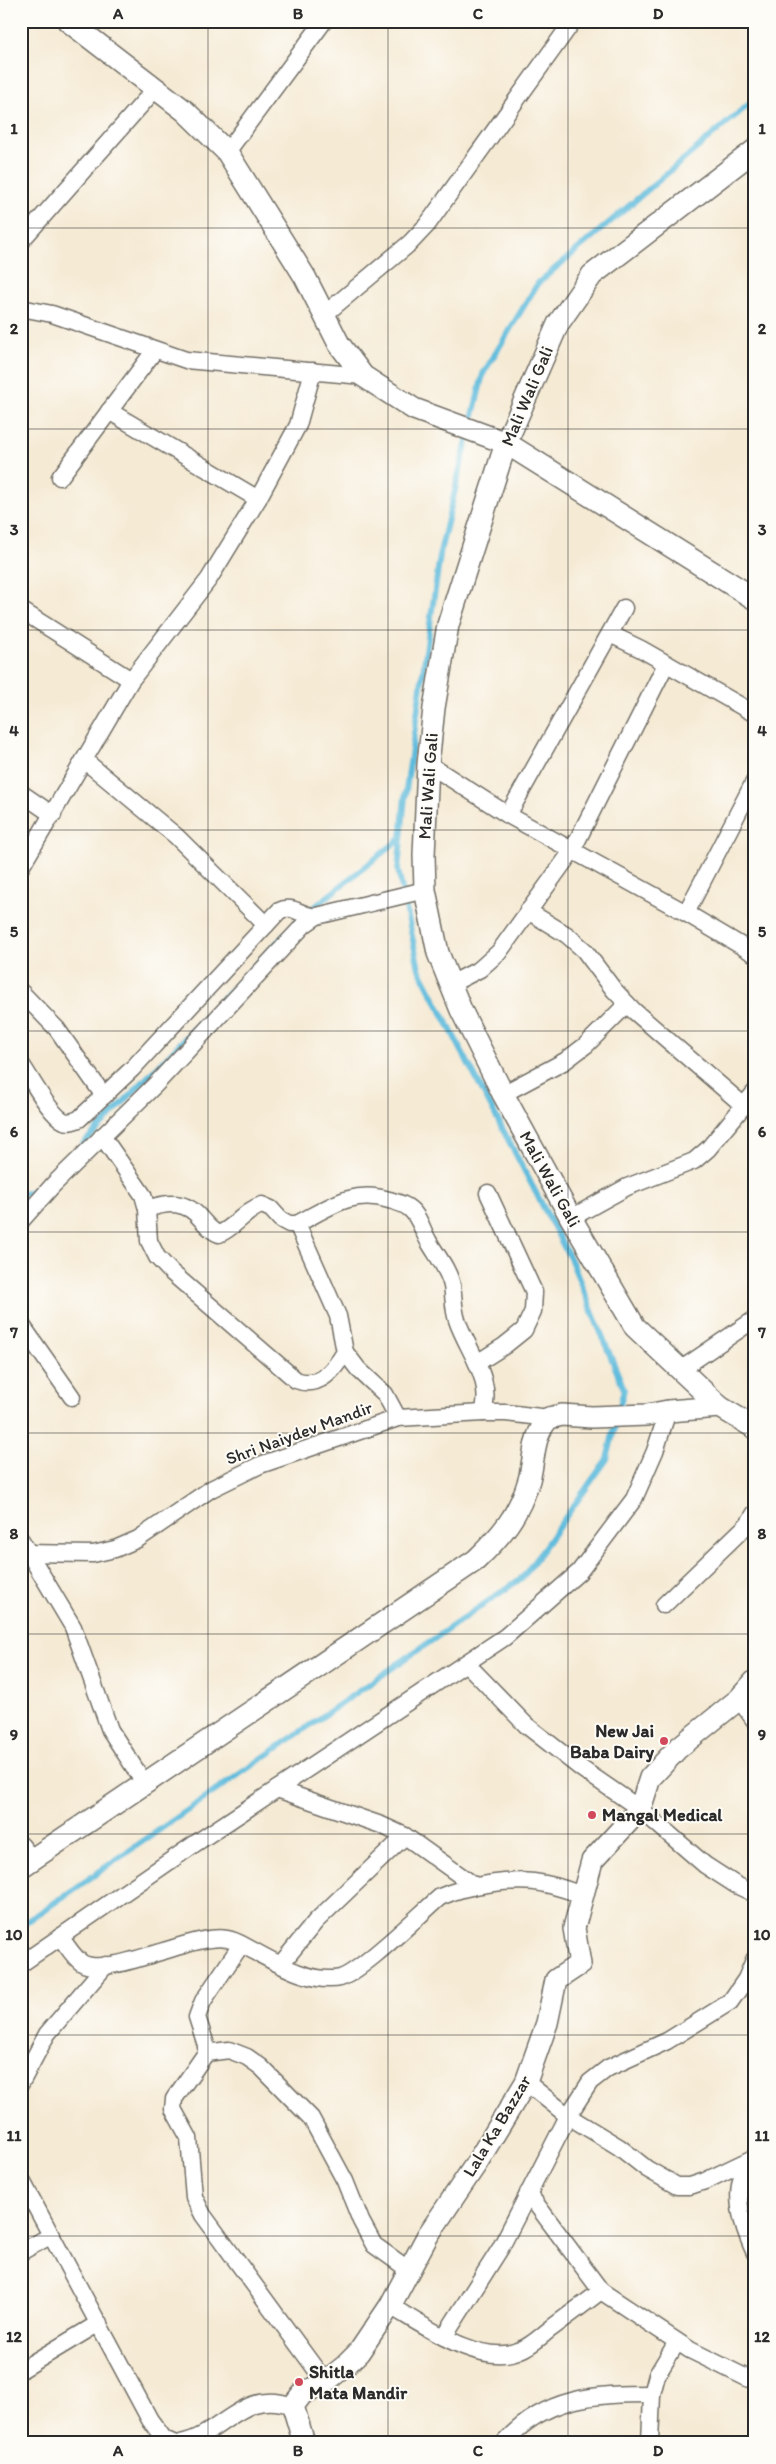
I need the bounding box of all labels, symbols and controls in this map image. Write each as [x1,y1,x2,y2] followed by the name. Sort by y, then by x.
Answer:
[112,4,124,23] text: A
[293,4,304,23] text: B
[473,4,484,23] text: C
[653,4,664,23] text: D
[10,119,18,138] text: 1
[758,119,766,138] text: 1
[10,319,19,338] text: 2
[758,319,767,338] text: 2
[496,343,558,449] street label: Mali Wali Gali
[10,520,19,539] text: 3
[758,520,767,539] text: 3
[9,721,19,740] text: 4
[757,721,767,740] text: 4
[413,732,443,840] street label: Mali Wali Gali
[10,922,19,941] text: 5
[758,922,767,941] text: 5
[10,1122,19,1141] text: 6
[758,1122,767,1141] text: 6
[515,1127,585,1231] street label: Mali Wali Gali
[9,1323,18,1342] text: 7
[757,1323,766,1342] text: 7
[223,1396,376,1470] street label: Shri Naiydev Mandir
[10,1524,19,1543] text: 8
[758,1524,767,1543] text: 8
[570,1720,654,1763] place label: New Jai Baba Dairy
[10,1725,18,1744] text: 9
[758,1725,766,1744] text: 9
[658,1735,670,1747] marker: New Jai Baba Dairy
[602,1804,723,1826] place label: Mangal Medical
[586,1809,598,1821] marker: Mangal Medical
[5,1925,23,1944] text: 10
[753,1925,771,1944] text: 10
[458,2070,536,2181] street label: Lala Ka Bazzar
[7,2126,22,2145] text: 11
[755,2126,770,2145] text: 11
[6,2327,23,2346] text: 12
[754,2327,771,2346] text: 12
[309,2361,408,2404] place label: Shitla Mata Mandir
[293,2376,305,2388] marker: Shitla Mata Mandir
[112,2441,124,2460] text: A
[293,2441,304,2460] text: B
[473,2441,484,2460] text: C
[653,2441,664,2460] text: D

